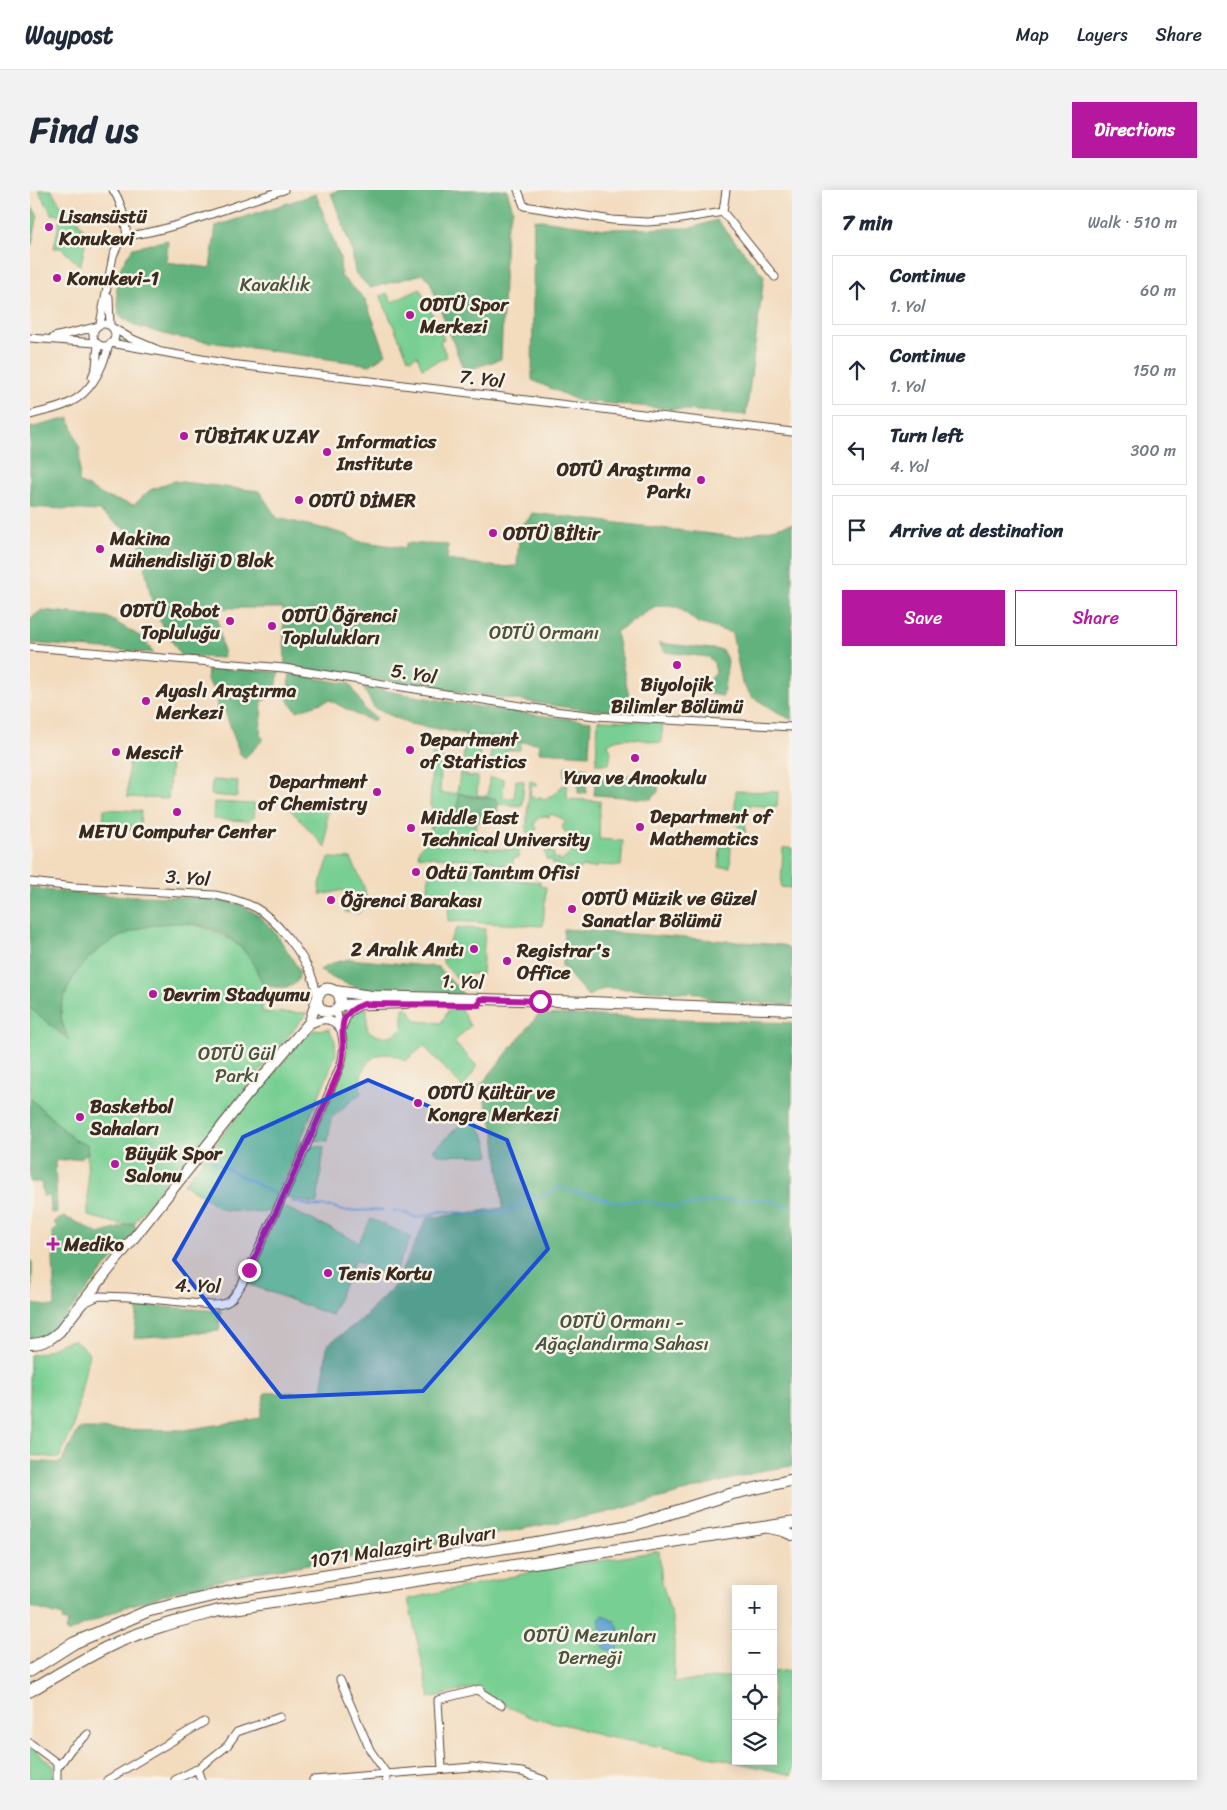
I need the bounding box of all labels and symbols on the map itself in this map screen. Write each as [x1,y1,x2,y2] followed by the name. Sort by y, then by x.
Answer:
[58,200,148,255] place label: Lisansüstü Konukevi
[43,221,55,233] marker: Lisansüstü Konukevi
[66,262,159,295] place label: Konukevi-1
[240,268,311,301] park label: Kavaklık
[51,272,63,284] marker: Konukevi-1
[419,288,510,343] place label: ODTÜ Spor Merkezi
[404,309,416,321] marker: ODTÜ Spor Merkezi
[458,359,507,398] street label: 7. Yol
[194,420,320,453] place label: TÜBİTAK UZAY
[336,425,438,480] place label: Informatics Institute
[178,430,190,442] marker: TÜBİTAK UZAY
[321,446,333,458] marker: Informatics Institute
[557,453,691,508] place label: ODTÜ Araştırma Parkı
[695,474,707,486] marker: ODTÜ Araştırma Parkı
[309,484,416,517] place label: ODTÜ DİMER
[293,494,305,506] marker: ODTÜ DİMER
[503,517,601,550] place label: ODTÜ Bİltir
[109,522,275,577] place label: Makina Mühendisliği D Blok
[487,527,499,539] marker: ODTÜ Bİltir
[94,543,106,555] marker: Makina Mühendisliği D Blok
[120,594,221,649] place label: ODTÜ Robot Topluluğu
[282,599,399,654] place label: ODTÜ Öğrenci Toplulukları
[224,615,236,627] marker: ODTÜ Robot Topluluğu
[489,616,599,649] park label: ODTÜ Ormanı
[266,620,278,632] marker: ODTÜ Öğrenci Toplulukları
[389,654,440,693] street label: 5. Yol
[671,659,683,671] marker: Biyolojik Bilimler Bölümü
[611,668,744,723] place label: Biyolojik Bilimler Bölümü
[155,674,297,729] place label: Ayaslı Araştırma Merkezi
[140,695,152,707] marker: Ayaslı Araştırma Merkezi
[420,723,527,778] place label: Department of Statistics
[125,736,184,769] place label: Mescit
[404,744,416,756] marker: Department of Statistics
[110,746,122,758] marker: Mescit
[629,752,641,764] marker: Yuva ve Anaokulu
[564,761,707,794] place label: Yuva ve Anaokulu
[258,765,368,820] place label: Department of Chemistry
[371,786,383,798] marker: Department of Chemistry
[649,800,774,855] place label: Department of Mathematics
[420,801,591,856] place label: Middle East Technical University
[171,806,183,818] marker: METU Computer Center
[78,815,277,848] place label: METU Computer Center
[634,821,646,833] marker: Department of Mathematics
[405,822,417,834] marker: Middle East Technical University
[426,856,581,889] place label: Odtü Tanıtım Ofisi
[165,859,212,896] street label: 3. Yol
[410,866,422,878] marker: Odtü Tanıtım Ofisi
[581,882,758,937] place label: ODTÜ Müzik ve Güzel Sanatlar Bölümü
[341,884,482,917] place label: Öğrenci Barakası
[325,894,337,906] marker: Öğrenci Barakası
[566,903,578,915] marker: ODTÜ Müzik ve Güzel Sanatlar Bölümü
[350,933,464,966] place label: 2 Aralık Anıtı
[516,934,611,989] place label: Registrar's Office
[468,943,480,955] marker: 2 Aralık Anıtı
[501,955,513,967] marker: Registrar's Office
[441,964,485,999] street label: 1. Yol
[163,978,311,1011] place label: Devrim Stadyumu
[147,988,159,1000] marker: Devrim Stadyumu
[529,990,552,1013] route start
[198,1037,276,1092] park label: ODTÜ Gül Parkı
[427,1076,560,1131] place label: ODTÜ Kültür ve Kongre Merkezi
[89,1090,175,1145] place label: Basketbol Sahaları
[412,1097,424,1109] marker: ODTÜ Kültür ve Kongre Merkezi
[74,1111,86,1123] marker: Basketbol Sahaları
[124,1137,224,1192] place label: Büyük Spor Salonu
[109,1158,121,1170] marker: Büyük Spor Salonu
[63,1228,125,1261] place label: Mediko
[46,1237,60,1251] marker: Mediko
[338,1257,433,1290] place label: Tenis Kortu
[238,1259,261,1282] route end
[322,1267,334,1279] marker: Tenis Kortu
[174,1268,222,1303] street label: 4. Yol
[534,1305,709,1360] park label: ODTÜ Ormanı - Ağaçlandırma Sahası
[308,1515,499,1577] street label: 1071 Malazgirt Bulvarı
[524,1619,656,1674] park label: ODTÜ Mezunları Derneği

